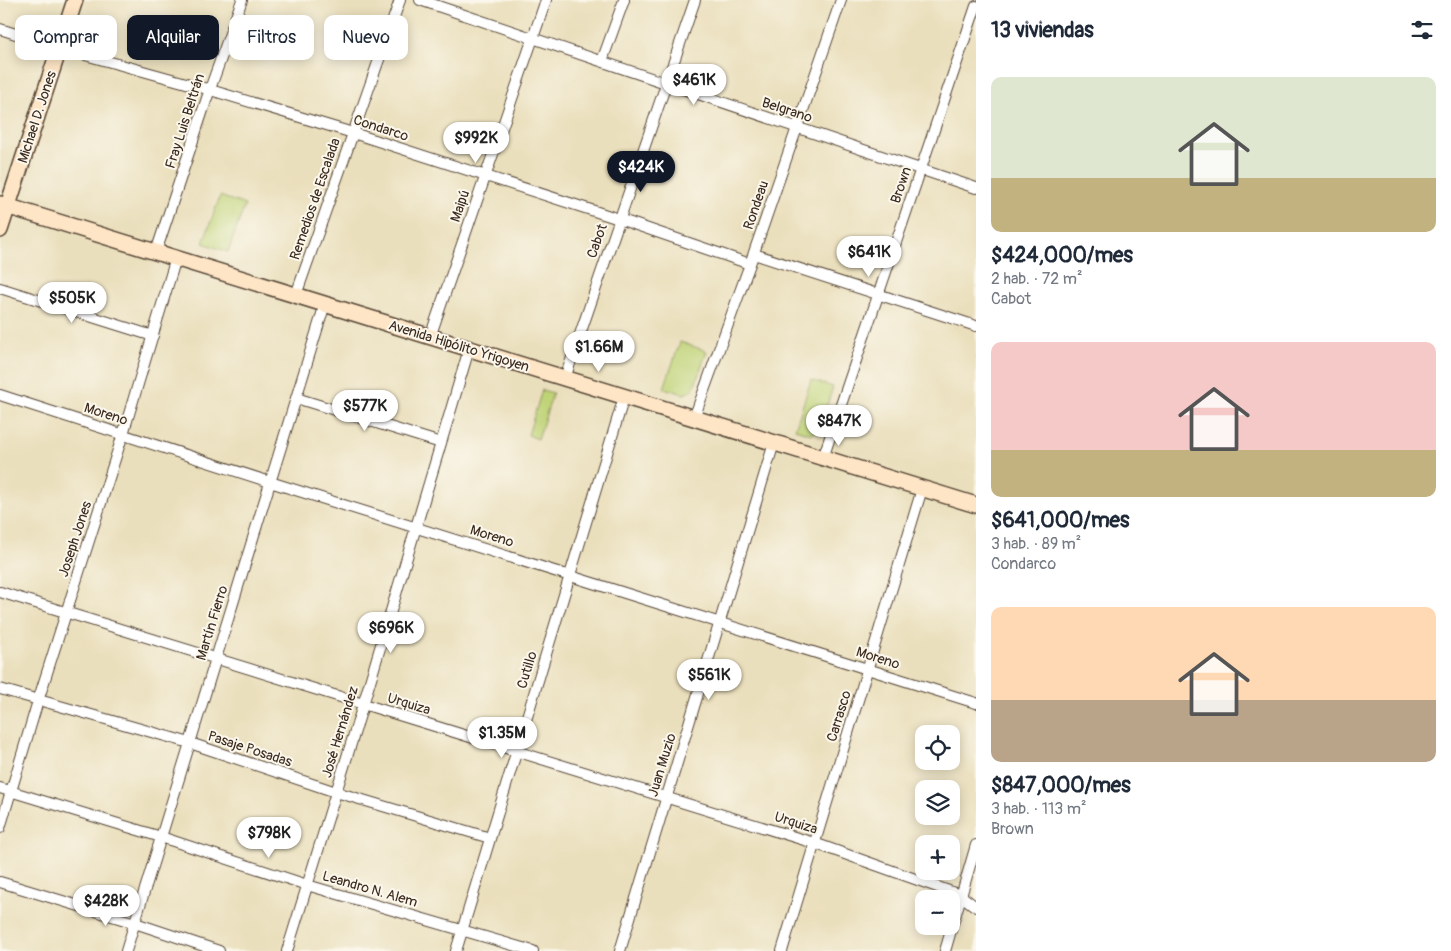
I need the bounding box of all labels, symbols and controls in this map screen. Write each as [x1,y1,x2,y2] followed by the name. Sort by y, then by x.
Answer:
[15,15,117,60] chip: Comprar
[127,15,219,60] chip: Alquilar
[229,15,314,60] chip: Filtros
[324,15,408,60] chip: Nuevo
[1408,16,1436,44] icon: filters
[991,17,1094,44] text: 13 viviendas
[659,64,729,106] pin: $461K
[14,68,60,165] street label: Michael D. Jones
[672,70,716,90] text: $461K
[162,71,208,171] street label: Fray Luis Beltrán
[760,94,815,126] street label: Belgrano
[1169,109,1259,199] icon: home
[351,111,411,145] street label: Condarco
[441,121,511,164] pin: $992K
[454,128,498,148] text: $992K
[286,136,344,262] street label: Remedios de Escalada
[606,150,676,193] pin: $424K
[618,157,664,177] text: $424K
[887,164,915,205] street label: Brown
[740,178,772,232] street label: Rondeau
[447,188,473,224] street label: Maipú
[583,221,611,260] street label: Cabot
[834,236,904,278] pin: $641K
[847,242,891,262] text: $641K
[991,242,1133,269] text: $424,000/mes
[991,269,1082,289] text: 2 hab. · 72 m²
[37,282,107,324] pin: $505K
[49,288,95,308] text: $505K
[991,289,1031,309] text: Cabot
[387,316,531,376] street label: Avenida Hipólito Yrigoyen
[558,330,640,373] pin: $1.66M
[575,337,623,357] text: $1.66M
[1169,374,1259,464] icon: home
[330,390,400,432] pin: $577K
[343,396,387,416] text: $577K
[82,399,130,429] street label: Moreno
[804,404,874,447] pin: $847K
[817,411,861,431] text: $847K
[55,498,95,579] street label: Joseph Jones
[991,507,1129,534] text: $641,000/mes
[468,521,516,551] street label: Moreno
[991,534,1081,554] text: 3 hab. · 89 m²
[991,554,1056,574] text: Condarco
[193,583,232,662] street label: Martín Fierro
[356,612,426,654] pin: $696K
[368,618,414,638] text: $696K
[1169,639,1259,729] icon: home
[854,643,902,673] street label: Moreno
[513,649,541,691] street label: Cutillo
[674,658,744,701] pin: $561K
[688,665,730,685] text: $561K
[318,684,362,780] street label: José Hernández
[823,688,855,744] street label: Carrasco
[385,689,433,719] street label: Urquiza
[461,716,543,759] pin: $1.35M
[478,723,526,743] text: $1.35M
[915,725,960,935] map controls
[915,725,960,770] button: locate
[206,727,295,771] street label: Pasaje Posadas
[644,731,680,799] street label: Juan Muzio
[991,772,1131,799] text: $847,000/mes
[915,780,960,825] button: layers
[991,799,1086,819] text: 3 hab. · 113 m²
[772,808,820,838] street label: Urquiza
[234,816,304,859] pin: $798K
[991,819,1034,839] text: Brown
[247,823,291,843] text: $798K
[915,835,960,880] button: +
[320,867,420,911] street label: Leandro N. Alem
[71,884,141,927] pin: $428K
[915,890,960,935] button: −
[84,891,128,911] text: $428K

